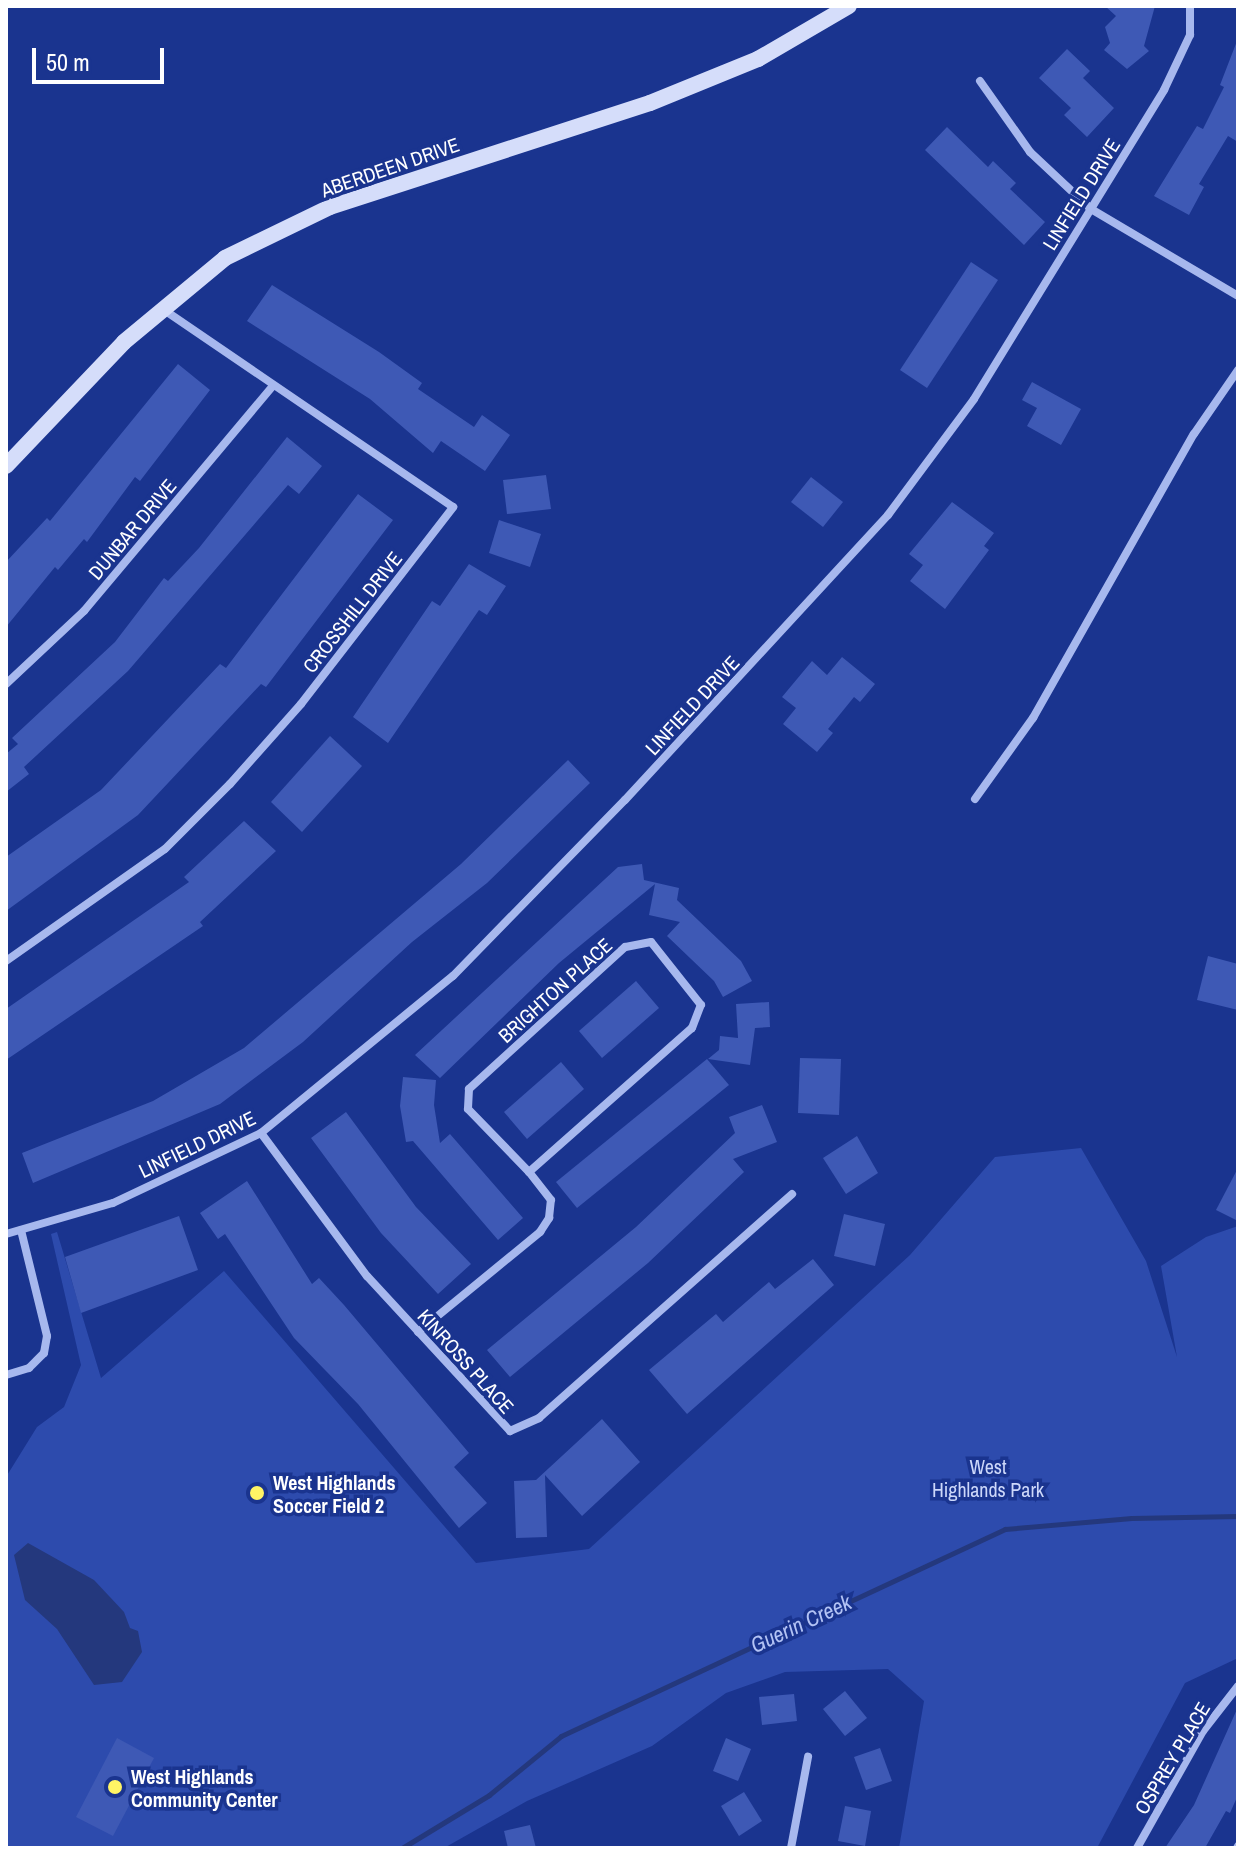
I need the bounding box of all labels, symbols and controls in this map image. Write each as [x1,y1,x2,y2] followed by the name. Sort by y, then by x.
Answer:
[36,32,168,82] scale bar
[46,46,90,78] text: 50 m
[318,132,462,202] street label: ABERDEEN DRIVE
[1037,134,1125,254] street label: LINFIELD DRIVE
[83,474,181,584] street label: DUNBAR DRIVE
[297,546,407,678] street label: CROSSHILL DRIVE
[640,650,744,760] street label: LINFIELD DRIVE
[493,933,617,1047] street label: BRIGHTON PLACE
[135,1105,259,1183] street label: LINFIELD DRIVE
[413,1304,519,1418] street label: KINROSS PLACE
[932,1454,1044,1501] park label: West Highlands Park
[273,1470,396,1517] place label: West Highlands Soccer Field 2
[248,1484,266,1502] marker: West Highlands Soccer Field 2
[746,1589,856,1659] water label: Guerin Creek
[1129,1698,1215,1818] street label: OSPREY PLACE
[131,1764,278,1811] place label: West Highlands Community Center
[106,1778,124,1796] marker: West Highlands Community Center

